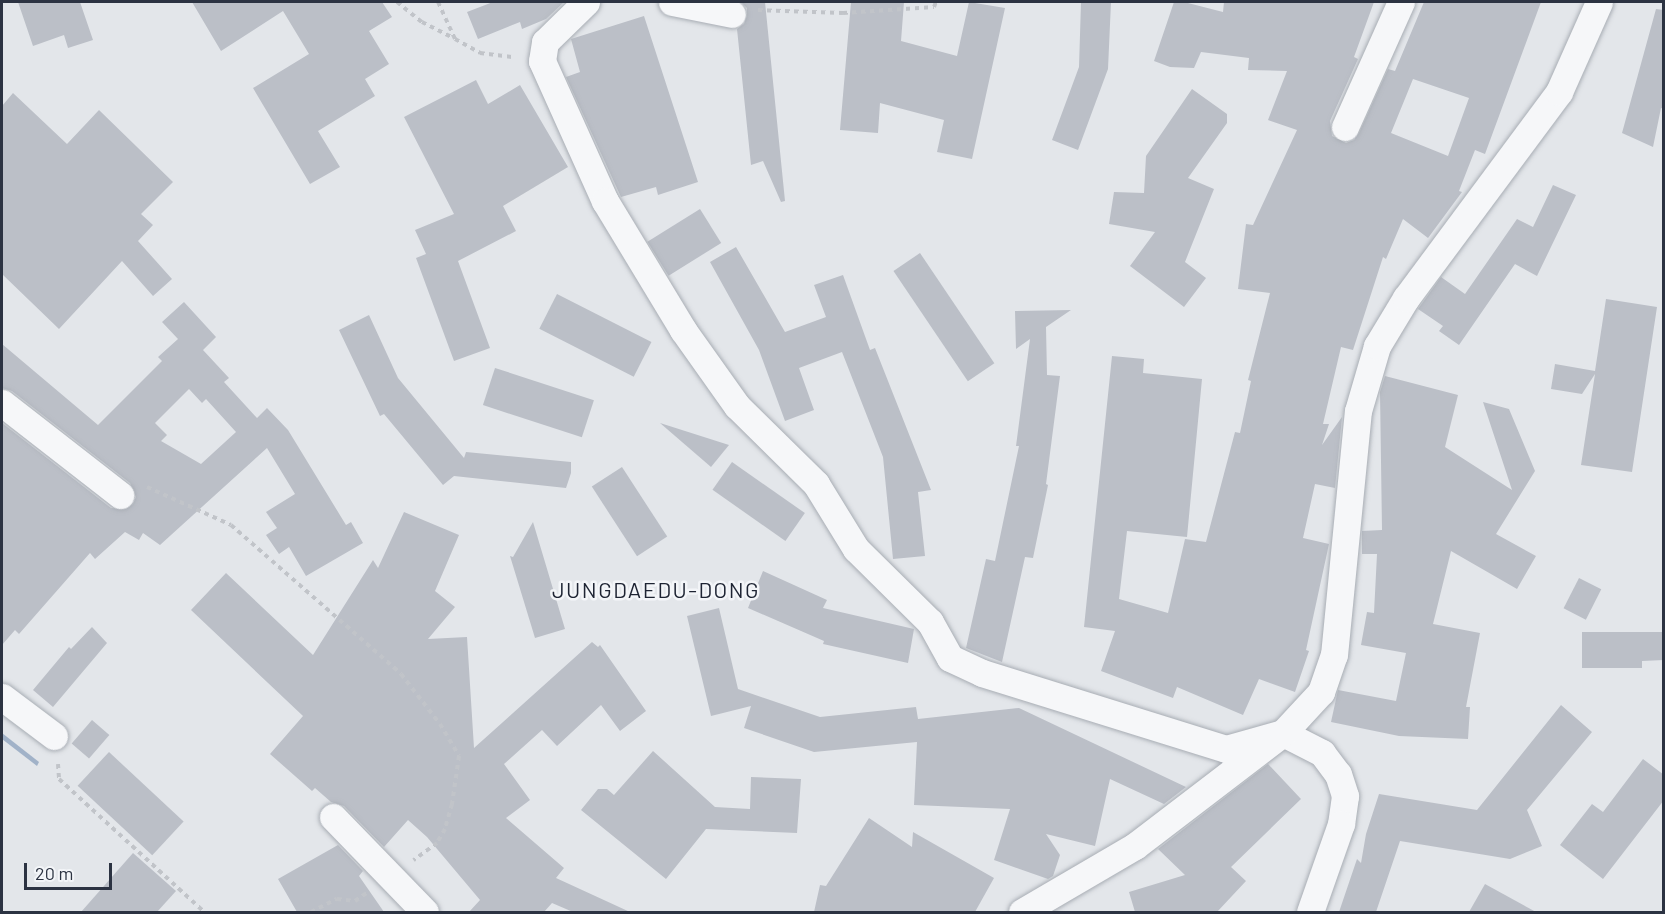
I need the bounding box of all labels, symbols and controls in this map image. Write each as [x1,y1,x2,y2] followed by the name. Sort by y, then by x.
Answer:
[552,577,760,603] district label: JUNGDAEDU-DONG
[27,851,116,889] scale bar
[35,862,73,884] text: 20 m

